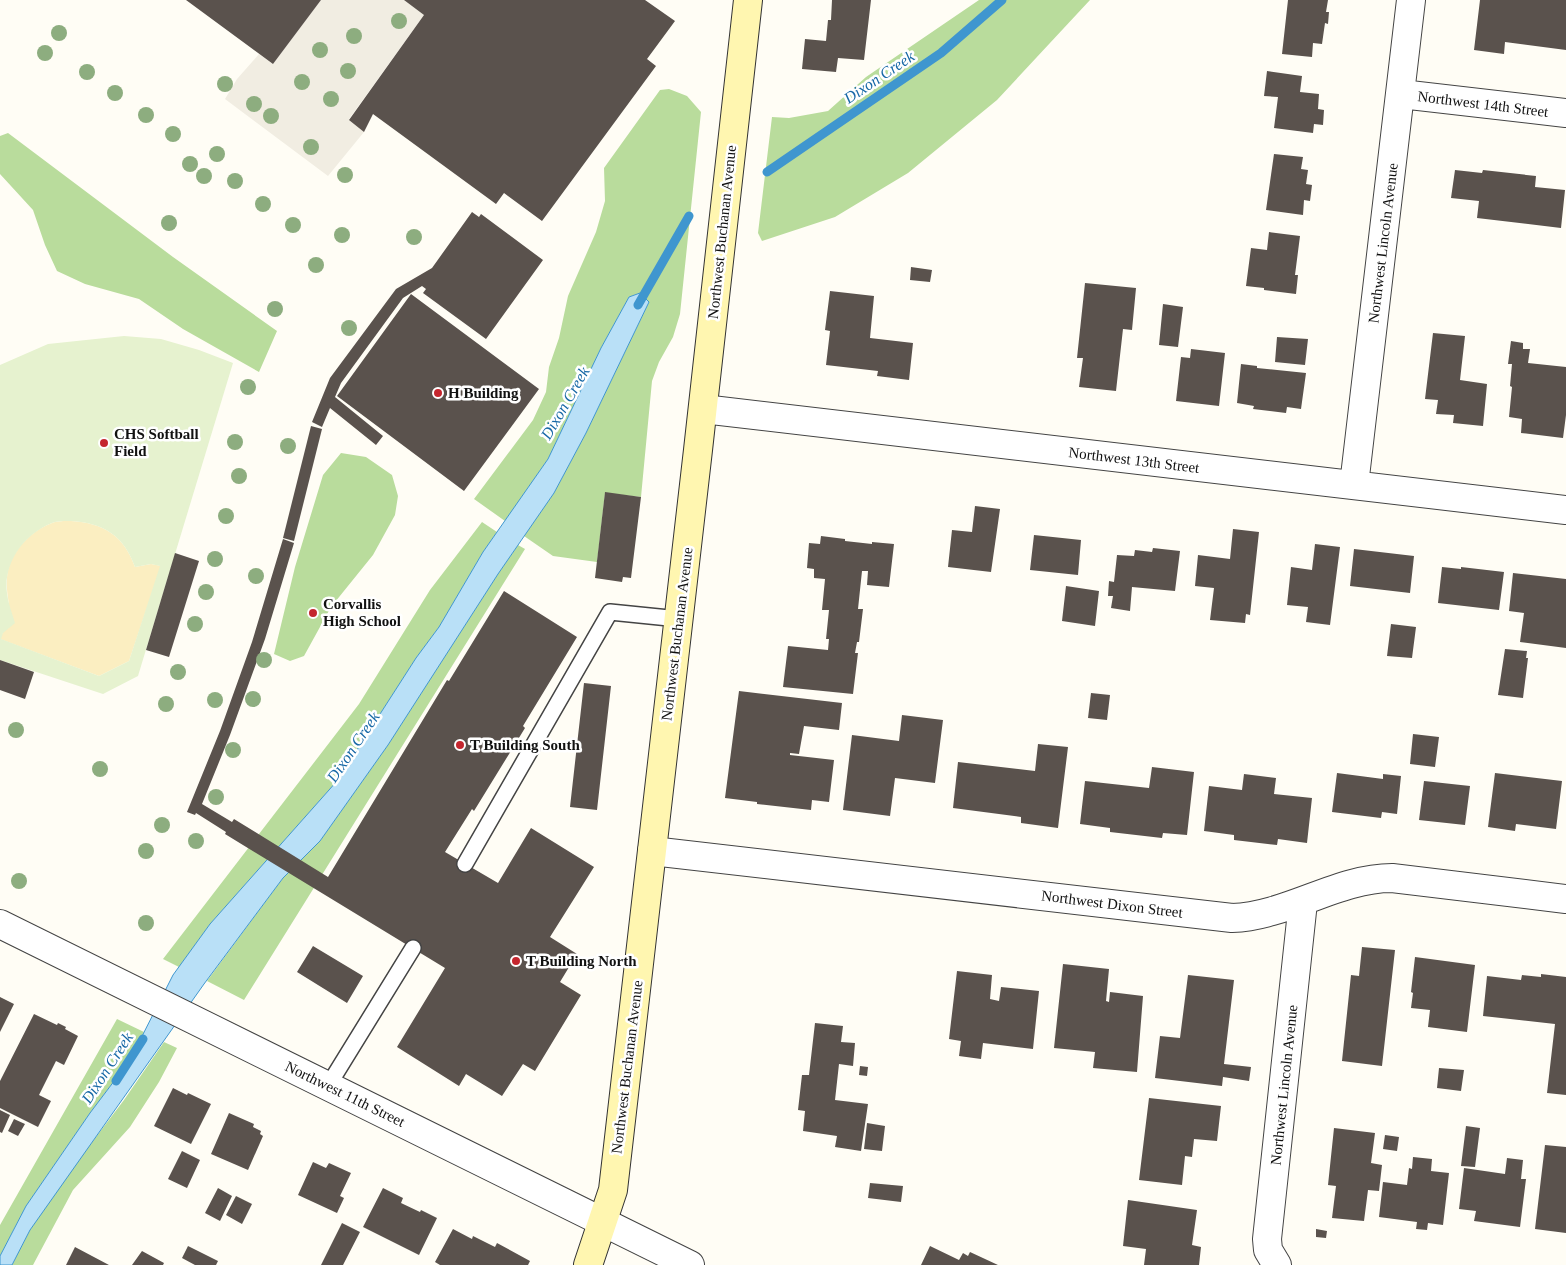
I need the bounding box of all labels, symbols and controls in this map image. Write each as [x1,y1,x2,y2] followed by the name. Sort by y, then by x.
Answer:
[840,47,918,107] water label: Dixon Creek
[1417,88,1550,120] street label: Northwest 14th Street
[705,144,739,320] street label: Northwest Buchanan Avenue
[1365,162,1401,324] street label: Northwest Lincoln Avenue
[537,363,593,443] water label: Dixon Creek
[448,385,519,401] place label: H Building
[432,387,444,399] marker: H Building
[114,426,199,459] place label: CHS Softball Field
[98,437,110,449] marker: CHS Softball Field
[1068,444,1201,476] street label: Northwest 13th Street
[658,546,696,722] street label: Northwest Buchanan Avenue
[323,596,401,629] place label: Corvallis High School
[307,607,319,619] marker: Corvallis High School
[323,708,383,786] water label: Dixon Creek
[470,737,580,753] place label: T Building South
[454,739,466,751] marker: T Building South
[1040,887,1185,921] street label: Northwest Dixon Street
[526,953,637,969] place label: T Building North
[510,955,522,967] marker: T Building North
[608,979,646,1155] street label: Northwest Buchanan Avenue
[1268,1004,1300,1166] street label: Northwest Lincoln Avenue
[77,1029,137,1107] water label: Dixon Creek
[283,1058,408,1130] street label: Northwest 11th Street

